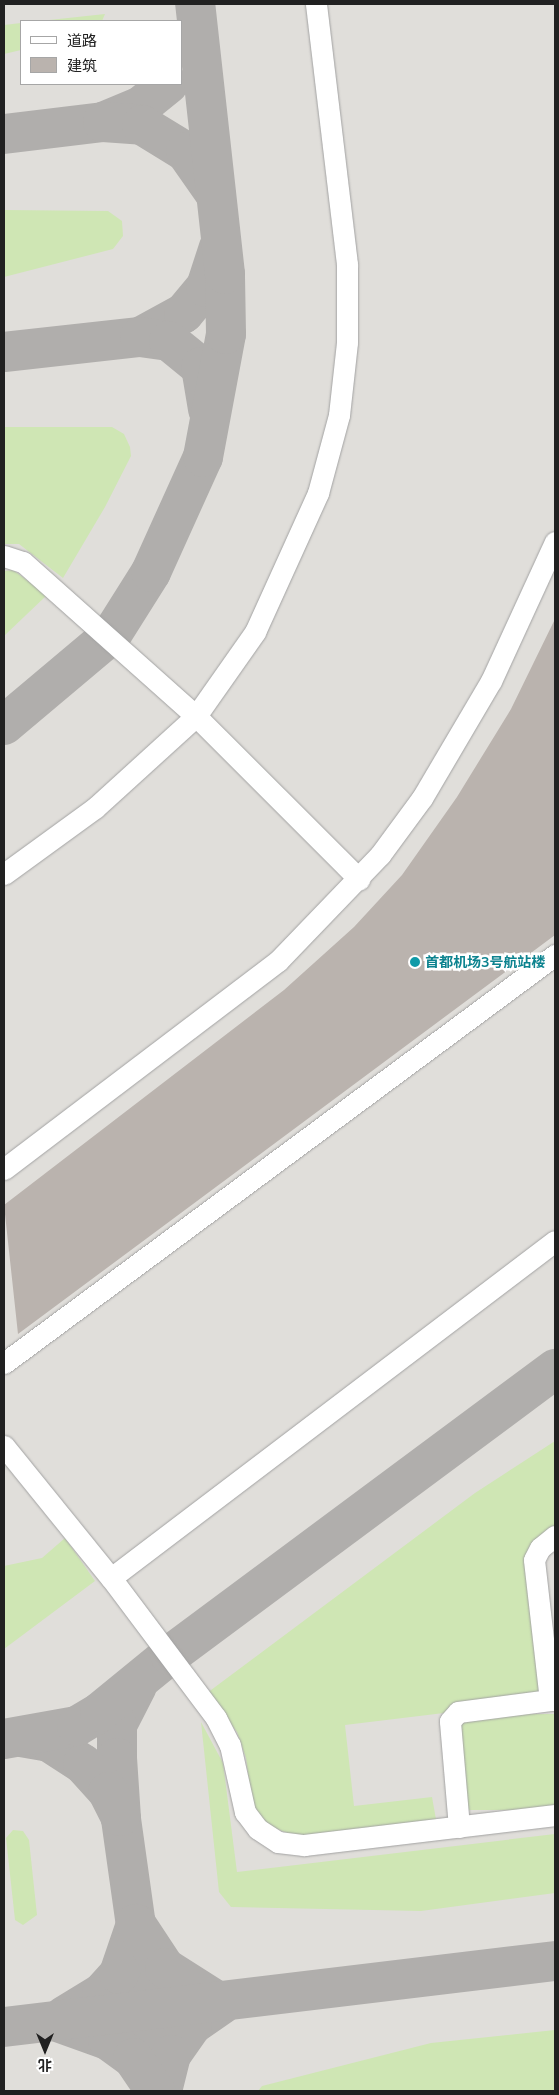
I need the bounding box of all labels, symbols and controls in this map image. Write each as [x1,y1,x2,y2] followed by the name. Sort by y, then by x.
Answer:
[20,20,182,85] legend
[67,31,97,50] text: 道路
[67,56,97,75] text: 建筑
[425,954,545,970] place label: 首都机场3号航站楼
[409,956,421,968] marker: 首都机场3号航站楼
[20,2025,70,2075] north arrow
[38,2056,52,2074] text: 北

